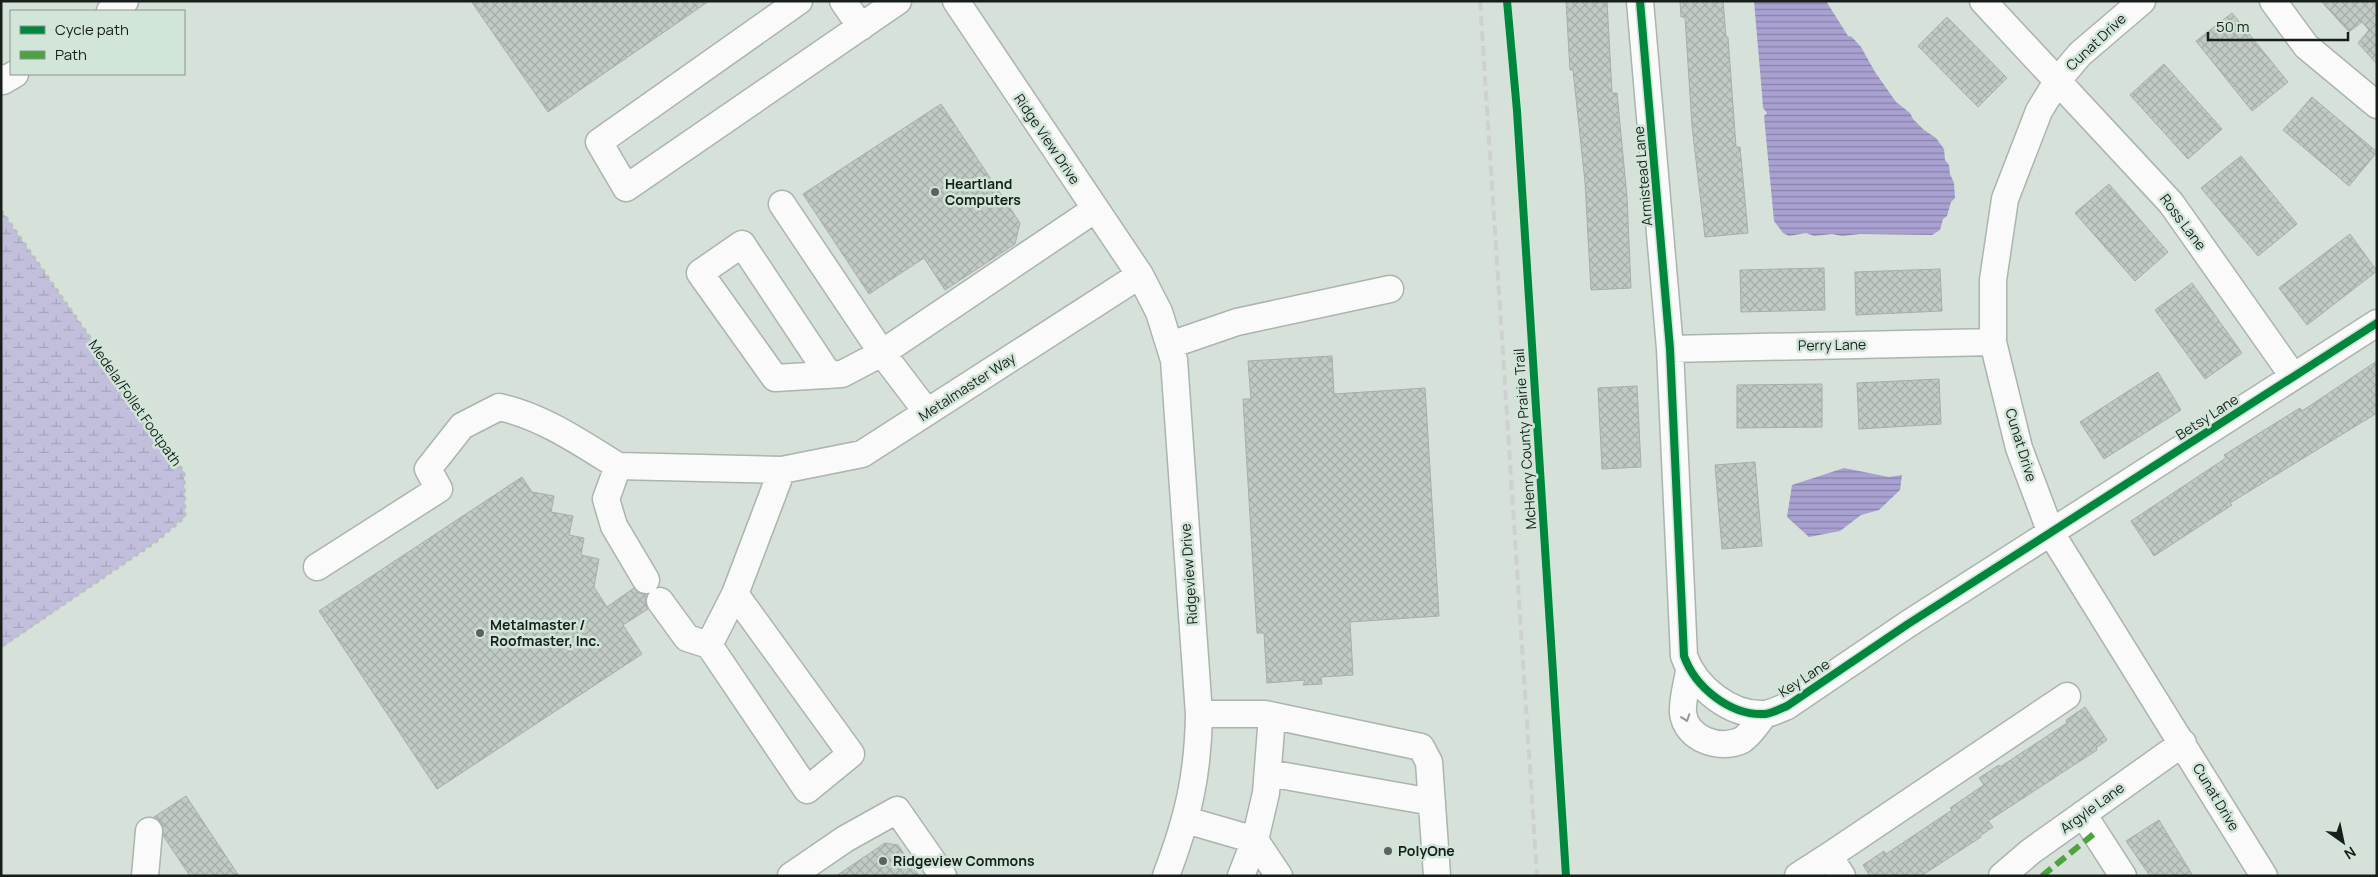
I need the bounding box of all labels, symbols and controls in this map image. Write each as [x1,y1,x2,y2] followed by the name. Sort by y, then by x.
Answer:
[2062,9,2130,74] street label: Cunat Drive
[10,10,185,75] legend
[2208,10,2348,42] scale bar
[2216,16,2250,37] text: 50 m
[55,19,129,40] text: Cycle path
[55,44,87,65] text: Path
[1010,90,1085,188] street label: Ridge View Drive
[1629,125,1656,227] street label: Armistead Lane
[945,174,1021,209] place label: Heartland Computers
[929,186,941,198] marker: Heartland Computers
[2156,190,2211,254] street label: Ross Lane
[1798,334,1866,355] street label: Perry Lane
[85,336,186,470] street label: Medela/Follet Footpath
[915,348,1019,425] street label: Metalmaster Way
[1509,348,1540,530] street label: McHenry County Prairie Trail
[2172,389,2242,444] street label: Betsy Lane
[2001,406,2042,484] street label: Cunat Drive
[1175,523,1202,625] street label: Ridgeview Drive
[490,615,600,650] place label: Metalmaster / Roofmaster, Inc.
[474,627,486,639] marker: Metalmaster / Roofmaster, Inc.
[1775,654,1833,701] street label: Key Lane
[1680,713,1690,722] one-way arrow
[2189,759,2244,834] street label: Cunat Drive
[2056,778,2128,837] street label: Argyle Lane
[2318,817,2368,867] north arrow
[1398,841,1455,860] place label: PolyOne
[2341,843,2360,864] text: N
[1382,845,1394,857] marker: PolyOne
[893,851,1035,870] place label: Ridgeview Commons
[877,855,889,867] marker: Ridgeview Commons

